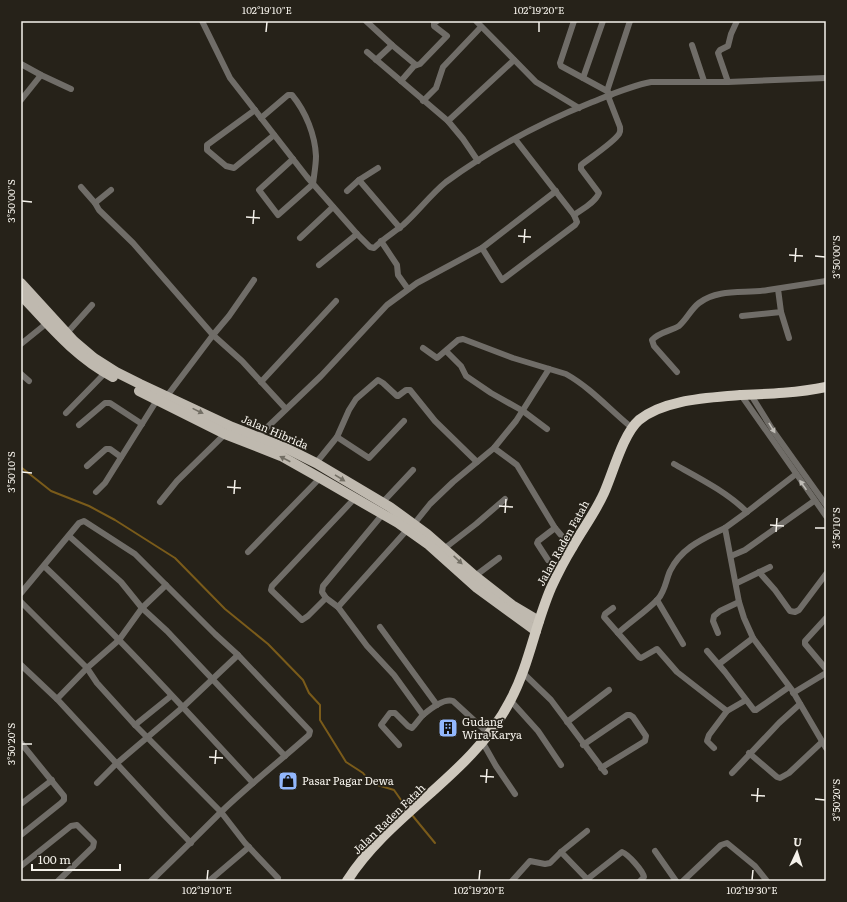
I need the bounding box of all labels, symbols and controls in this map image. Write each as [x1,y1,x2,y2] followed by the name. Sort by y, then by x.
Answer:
[242,2,292,17] text: 102°19'10"E
[514,2,564,17] text: 102°19'20"E
[3,179,18,223] text: 3°50'00"S
[828,235,843,279] text: 3°50'00"S
[192,408,203,414] one-way arrow
[239,410,311,452] street label: Jalan Hibrida
[768,422,775,434] one-way arrow
[3,451,18,493] text: 3°50'10"S
[279,456,291,462] one-way arrow
[334,475,346,482] one-way arrow
[799,479,807,490] one-way arrow
[532,497,592,588] street label: Jalan Raden Fatah
[828,507,843,549] text: 3°50'10"S
[453,555,463,565] one-way arrow
[462,713,522,742] place label: Gudang Wira Karya
[437,717,459,739] building icon: Gudang Wira Karya
[3,723,18,765] text: 3°50'20"S
[277,770,299,792] shop icon: Pasar Pagar Dewa
[302,772,394,788] place label: Pasar Pagar Dewa
[348,779,428,857] street label: Jalan Raden Fatah
[828,779,843,821] text: 3°50'20"S
[777,832,817,872] north arrow
[793,833,803,849] text: U
[32,846,120,872] scale bar
[38,850,71,868] text: 100 m
[182,882,232,897] text: 102°19'10"E
[454,882,504,897] text: 102°19'20"E
[726,882,778,897] text: 102°19'30"E

